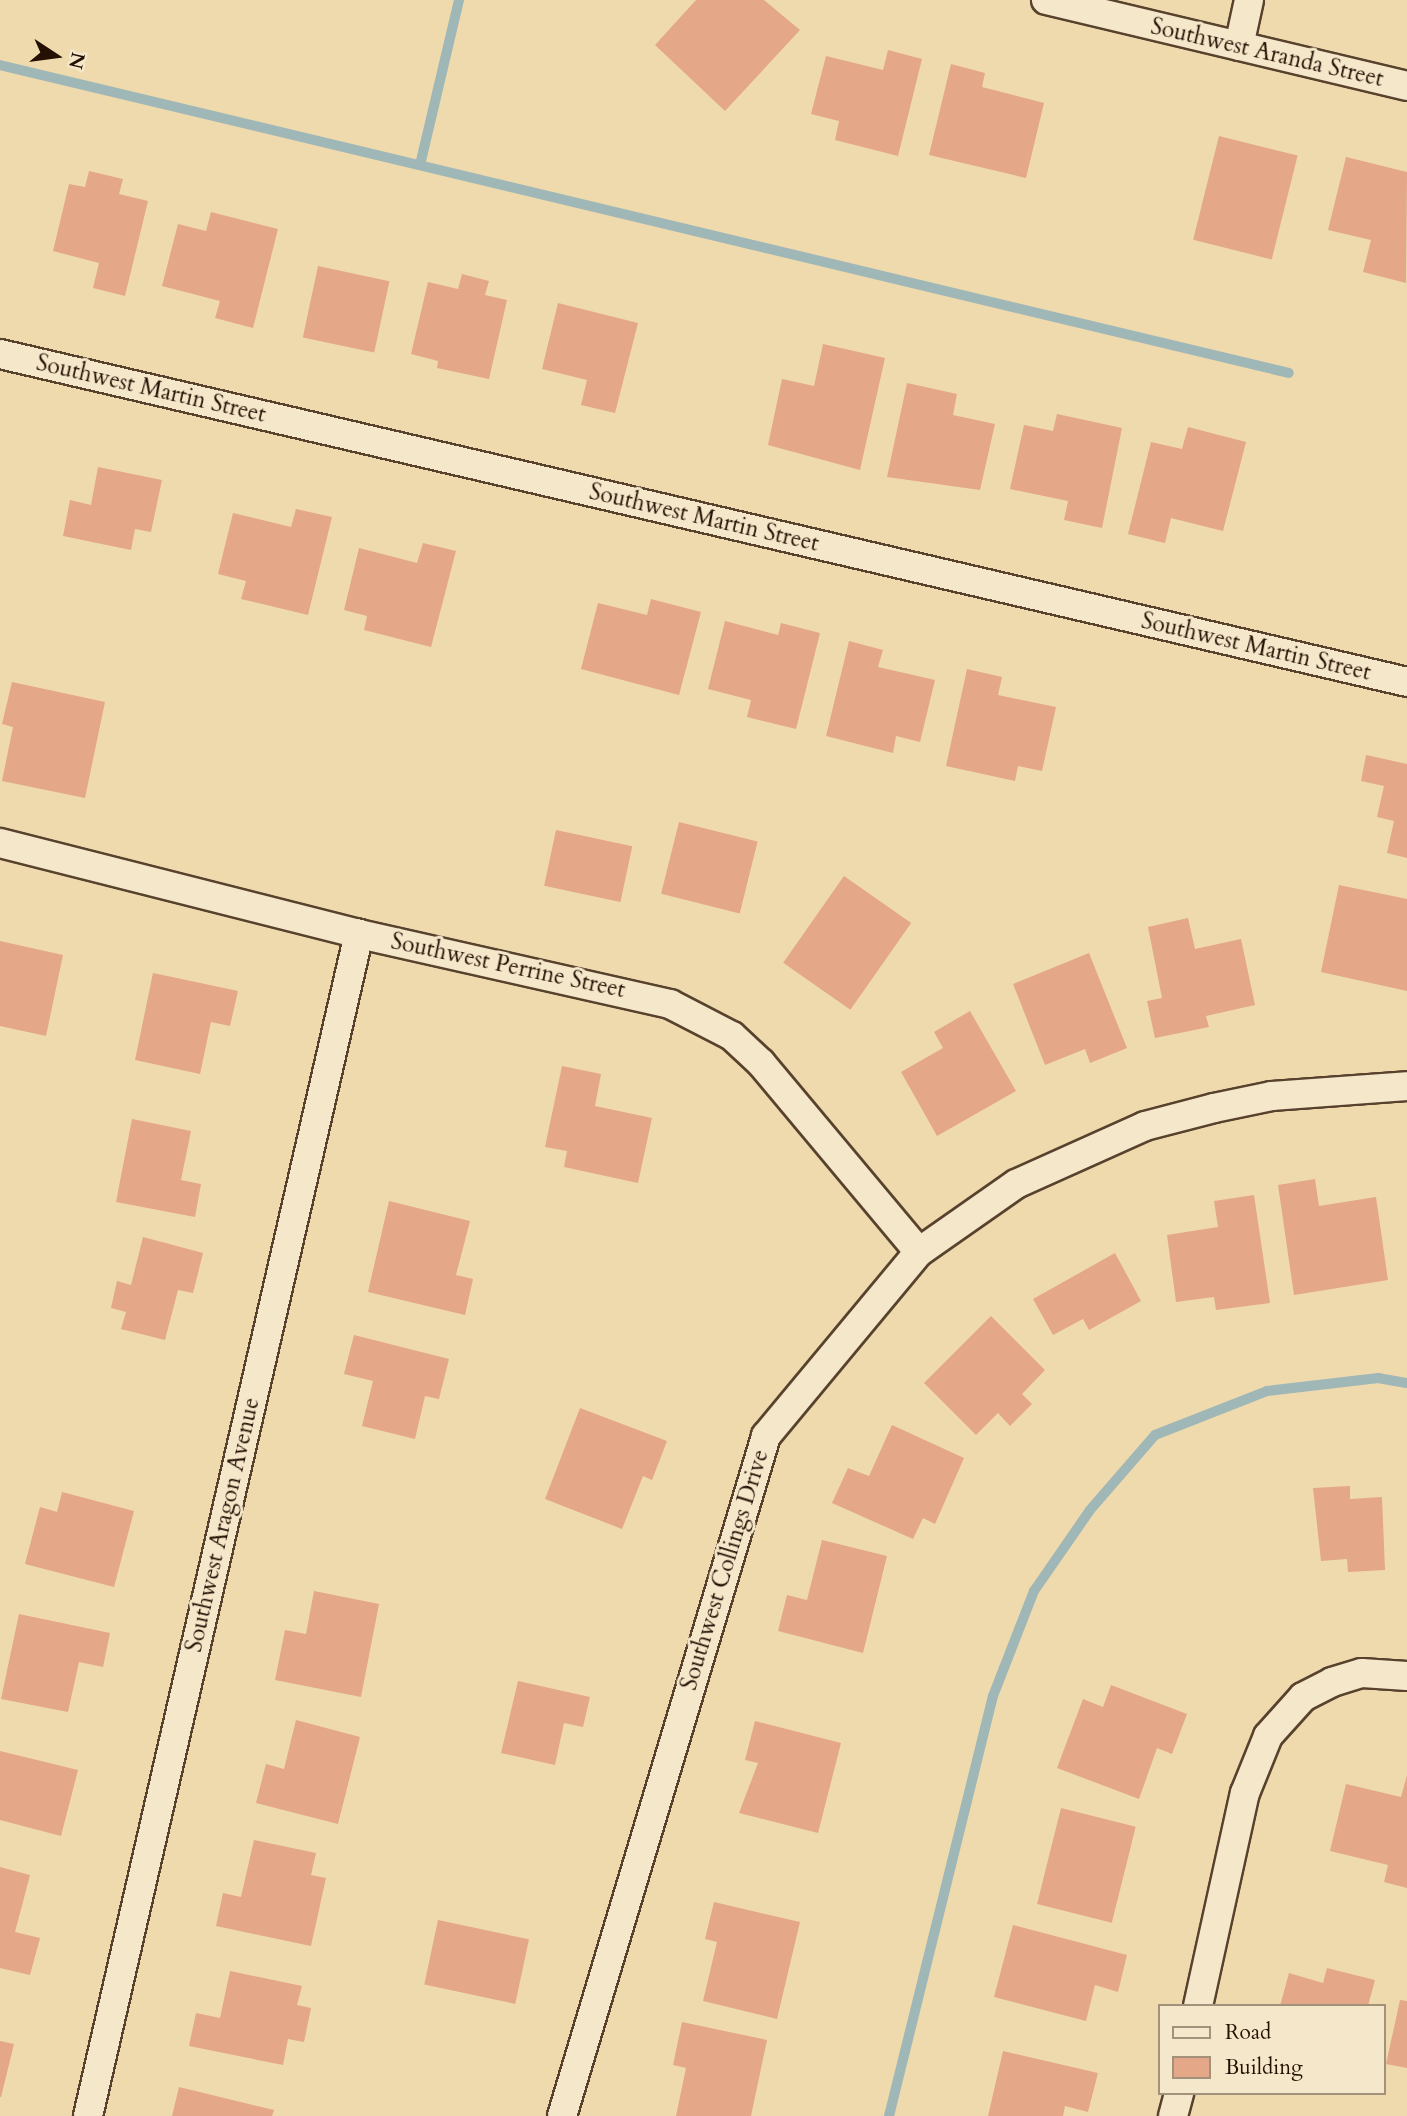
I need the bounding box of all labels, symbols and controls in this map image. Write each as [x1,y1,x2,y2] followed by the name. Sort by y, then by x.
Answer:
[1148,13,1386,93] street label: Southwest Aranda Street
[21,21,91,91] north arrow
[62,50,91,72] text: N
[34,349,268,429] street label: Southwest Martin Street
[587,478,821,558] street label: Southwest Martin Street
[1139,607,1373,687] street label: Southwest Martin Street
[388,928,628,1004] street label: Southwest Perrine Street
[180,1395,266,1655] street label: Southwest Aragon Avenue
[675,1446,775,1694] street label: Southwest Collings Drive
[1158,2004,1386,2095] legend
[1225,2018,1271,2047] text: Road
[1225,2053,1303,2082] text: Building

